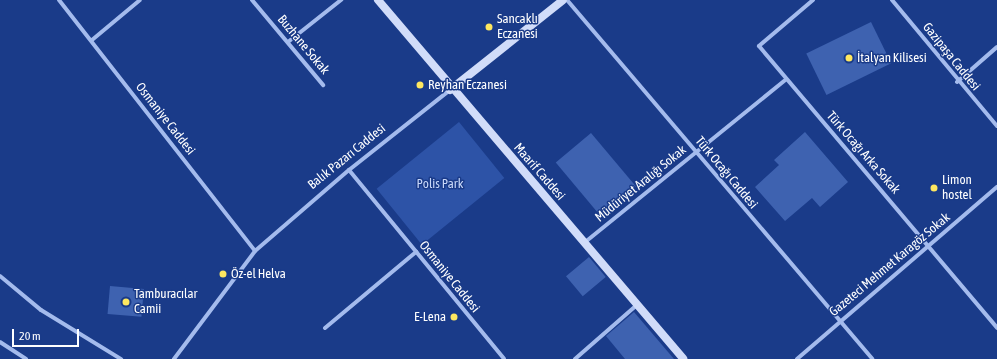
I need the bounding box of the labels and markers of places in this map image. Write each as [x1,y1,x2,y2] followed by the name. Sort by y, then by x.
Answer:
[497,12,538,43] place label: Sancaklı Eczanesi
[484,22,494,32] marker: Sancaklı Eczanesi
[857,50,927,66] place label: İtalyan Kilisesi
[844,53,854,63] marker: İtalyan Kilisesi
[428,77,507,93] place label: Reyhan Eczanesi
[415,80,425,90] marker: Reyhan Eczanesi
[942,173,972,204] place label: Limon hostel
[929,183,939,193] marker: Limon hostel
[231,266,286,282] place label: Öz-el Helva
[218,269,228,279] marker: Öz-el Helva
[134,287,197,318] place label: Tamburacılar Camii
[121,297,131,307] marker: Tamburacılar Camii
[414,309,446,325] place label: E-Lena
[449,312,459,322] marker: E-Lena

